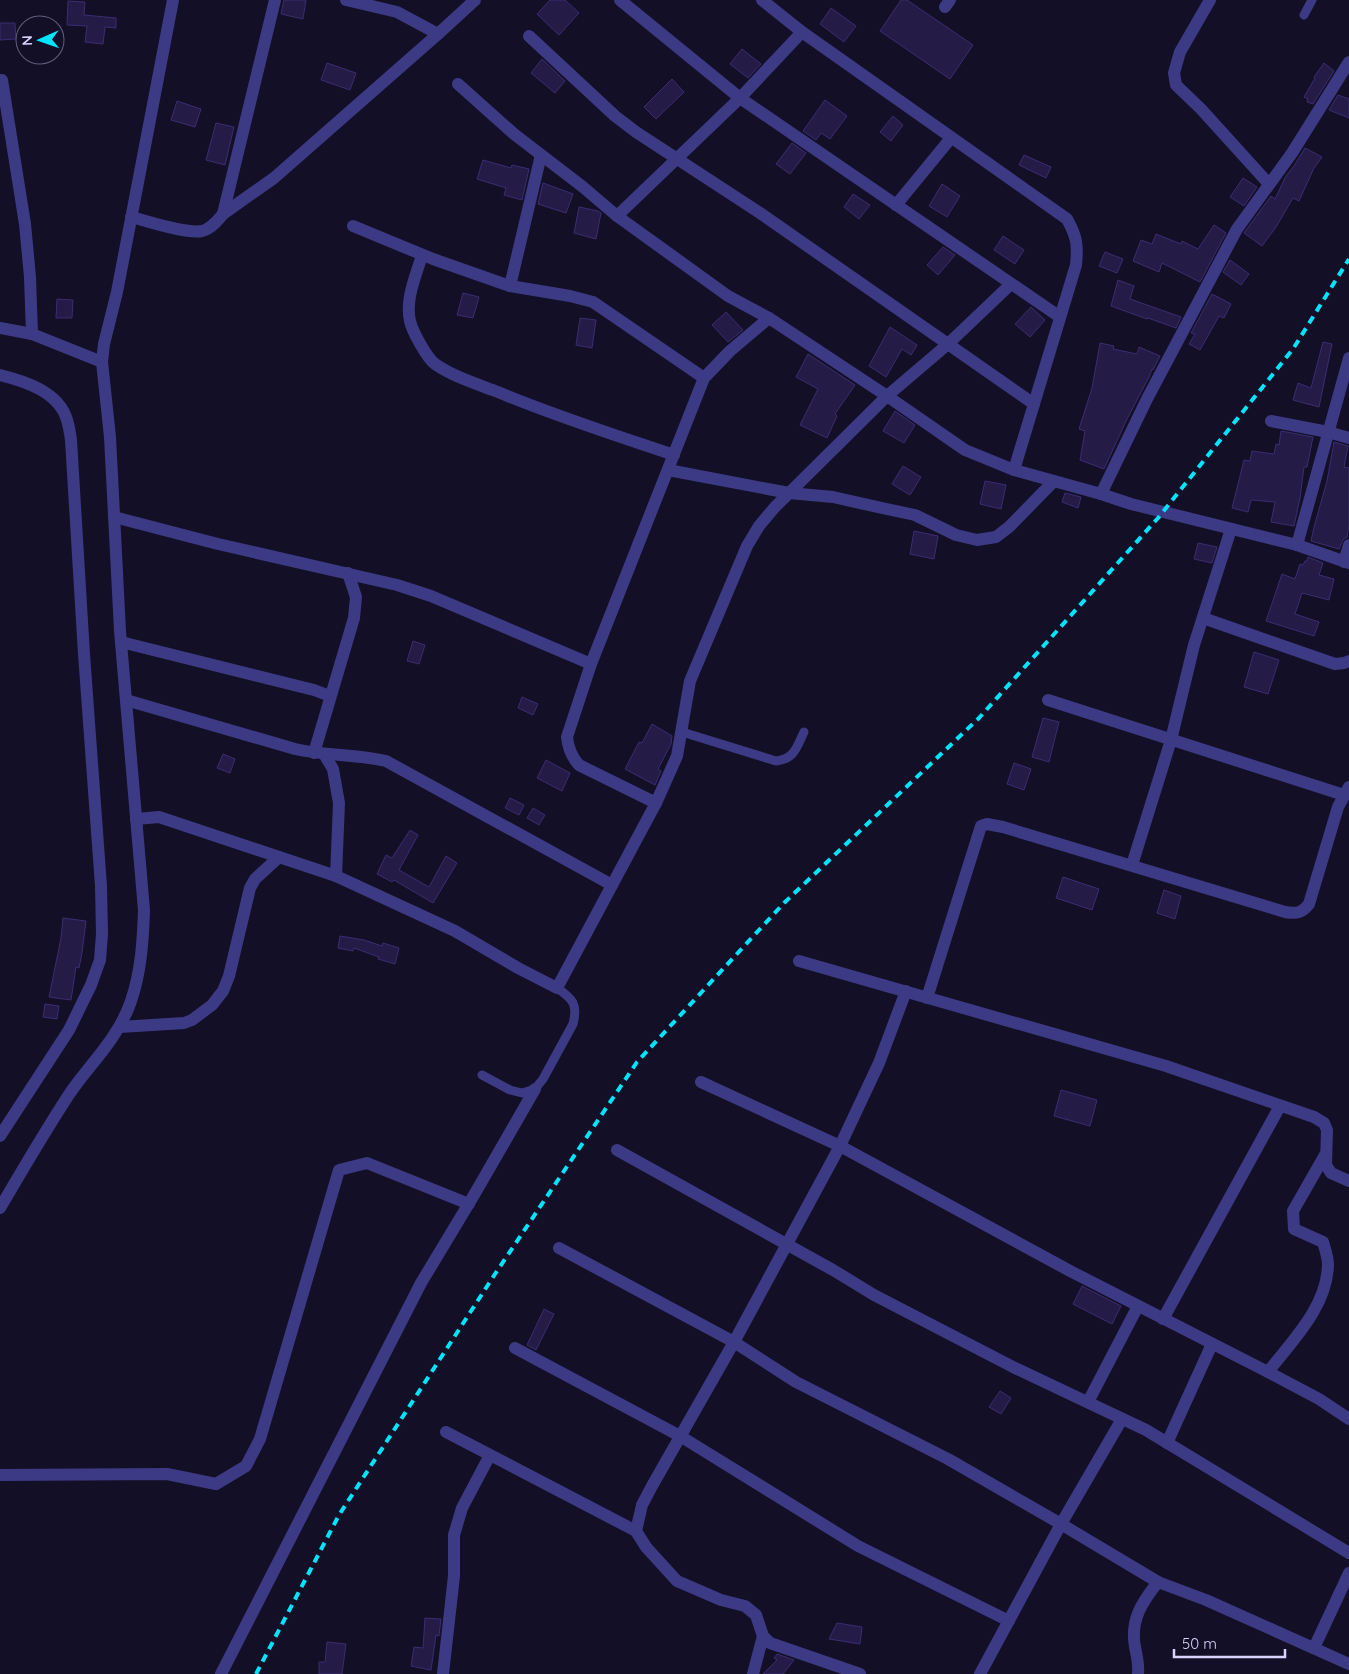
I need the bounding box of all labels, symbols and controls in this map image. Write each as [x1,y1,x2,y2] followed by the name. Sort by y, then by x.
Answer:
[15,15,65,65] north arrow
[18,35,36,46] text: N
[1174,1626,1285,1658] scale bar
[1182,1634,1217,1653] text: 50 m

